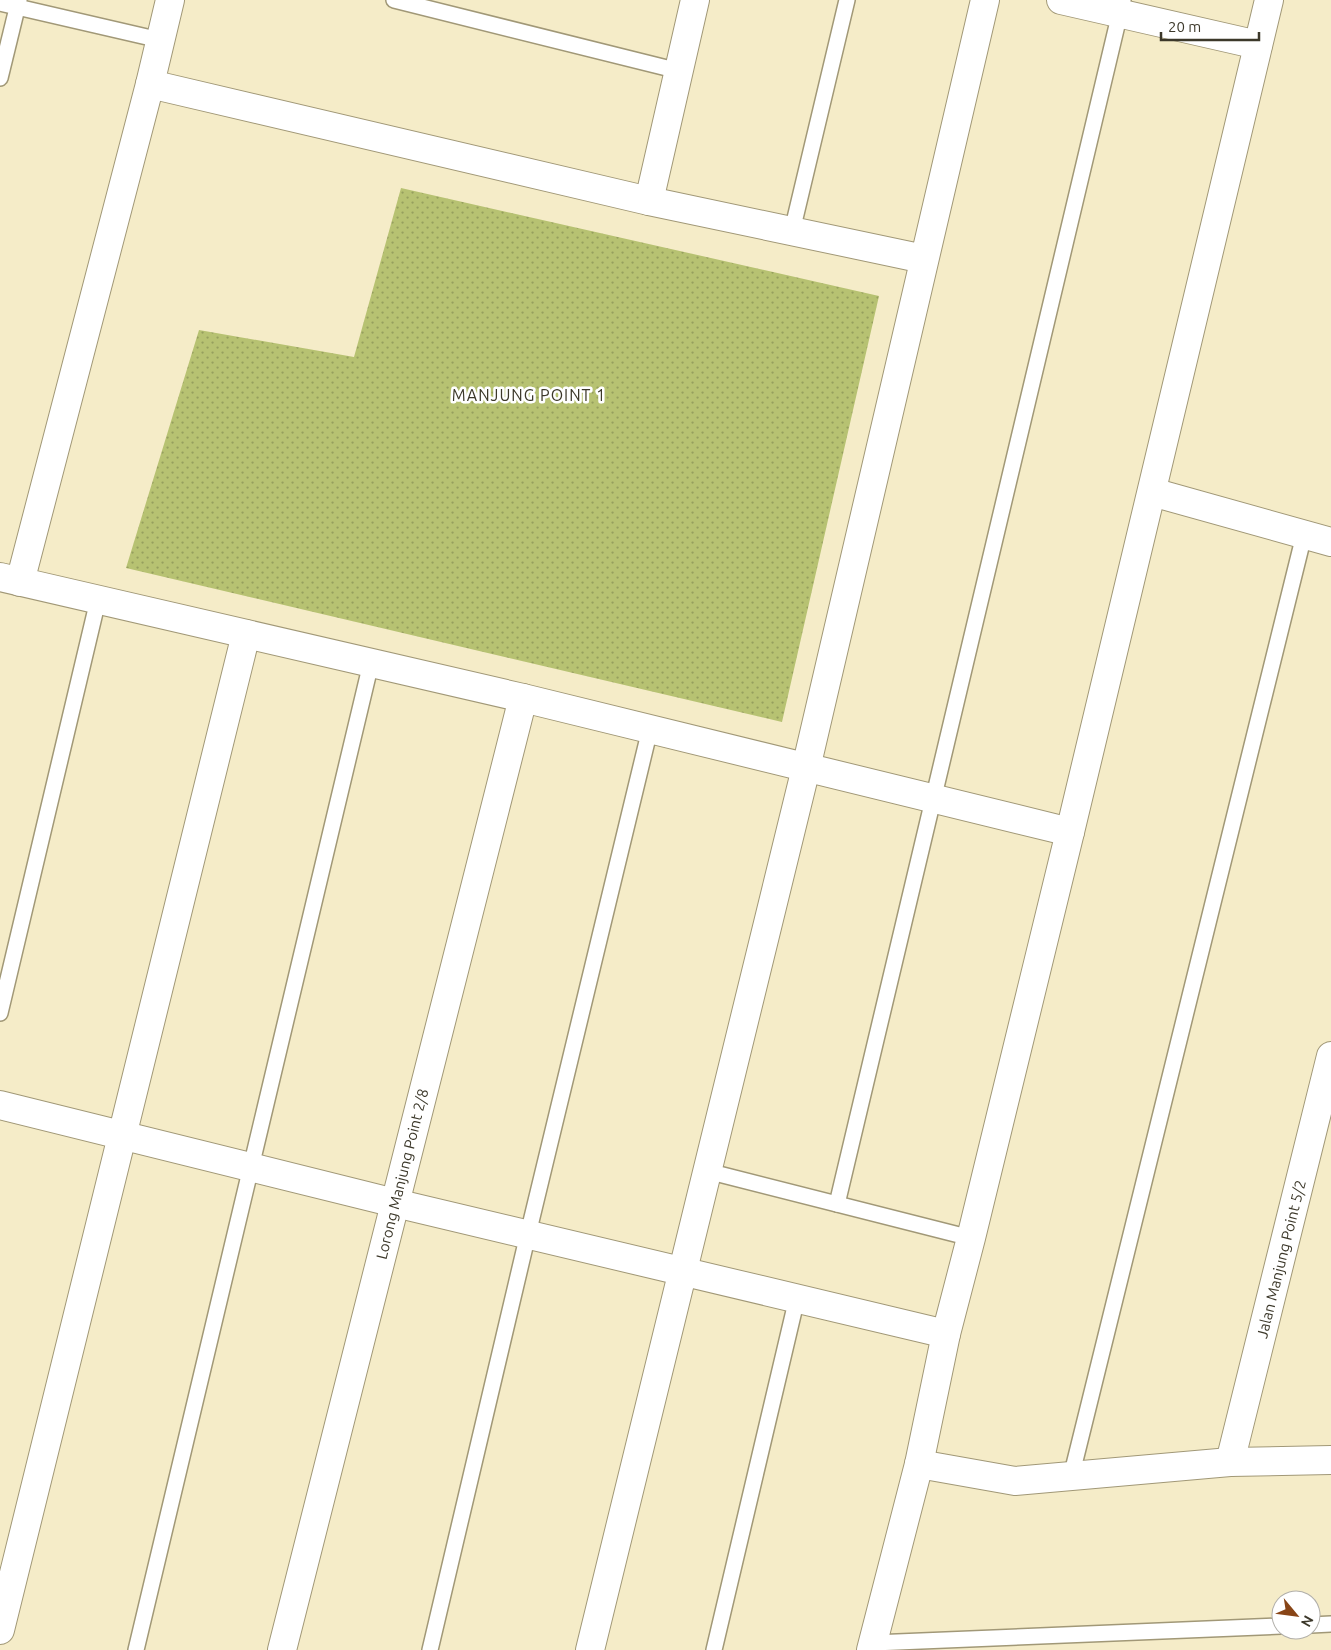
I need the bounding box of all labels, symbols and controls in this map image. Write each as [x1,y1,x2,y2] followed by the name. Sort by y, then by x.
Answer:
[1161,10,1258,42] scale bar
[1168,18,1201,35] text: 20 m
[452,386,606,404] district label: MANJUNG POINT 1
[373,1087,431,1261] street label: Lorong Manjung Point 2/8
[1253,1178,1309,1340] street label: Jalan Manjung Point 5/2
[1271,1590,1321,1640] north arrow
[1298,1613,1317,1630] text: N

